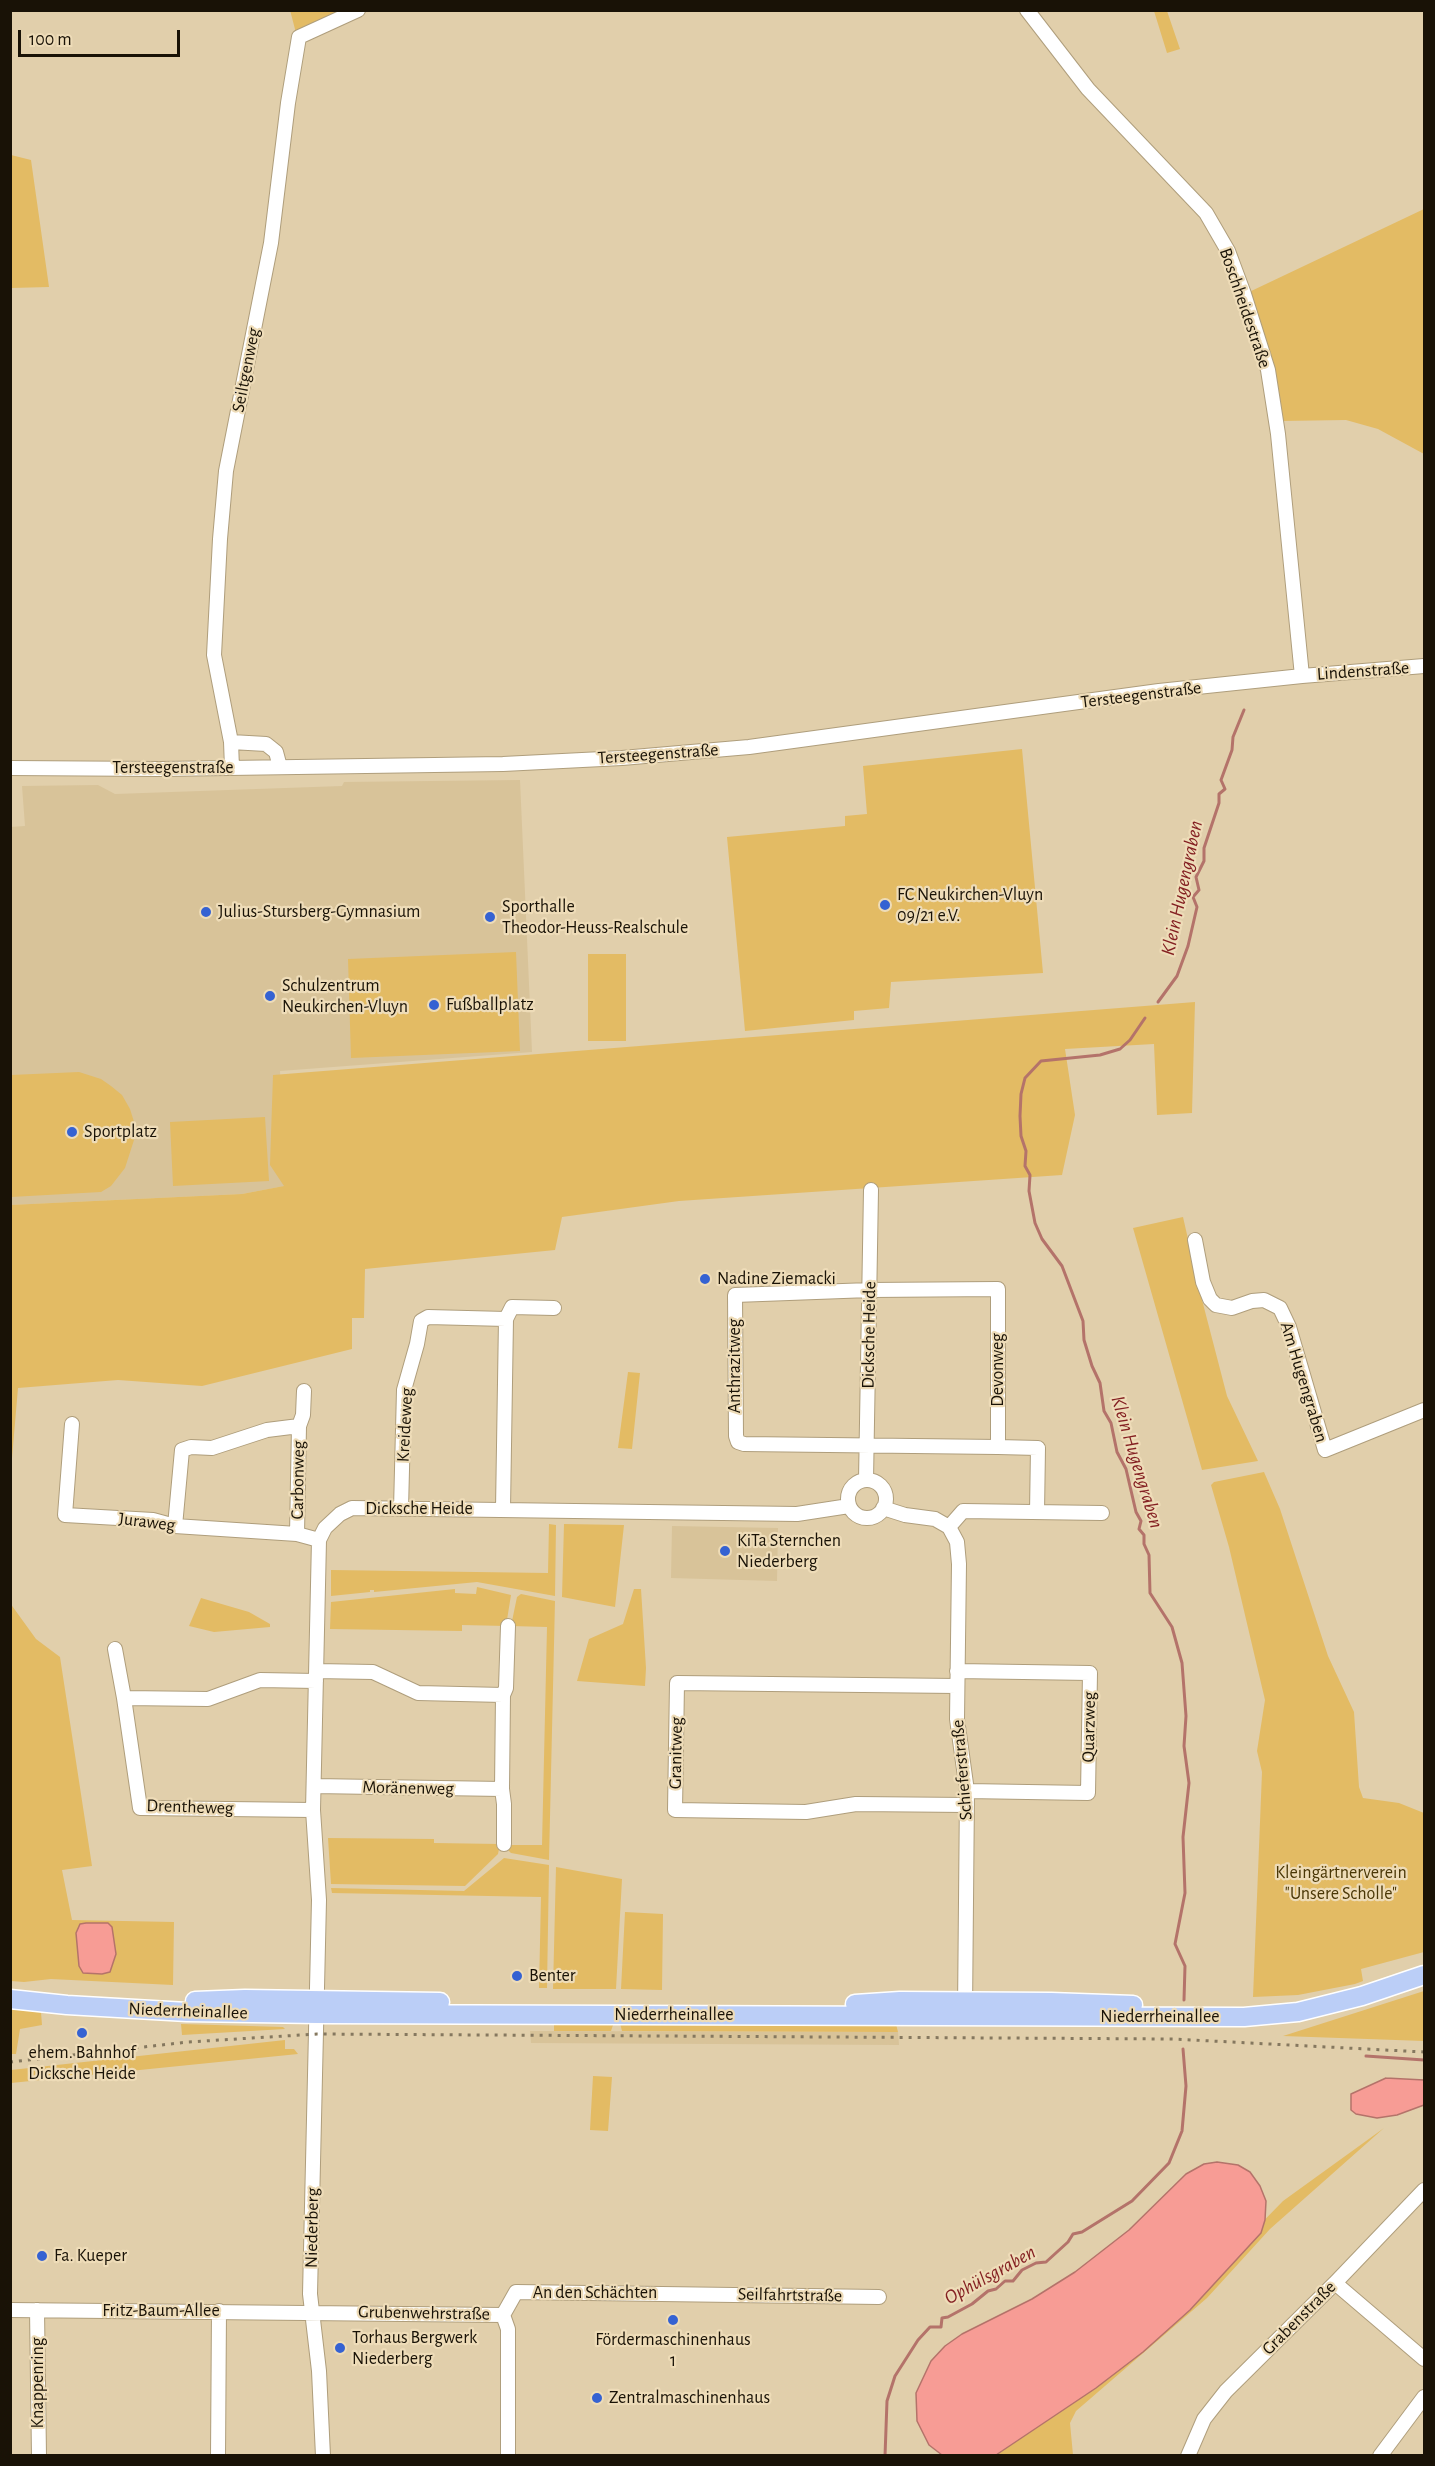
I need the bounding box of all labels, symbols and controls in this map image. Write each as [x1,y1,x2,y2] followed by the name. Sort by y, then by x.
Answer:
[21,18,183,56] scale bar
[29,31,72,49] text: 100 m
[1214,245,1276,371] street label: Boschheidestraße
[227,326,265,414] street label: Seiltgenweg
[1316,657,1410,685] street label: Lindenstraße
[1079,677,1203,713] street label: Tersteegenstraße
[597,739,719,769] street label: Tersteegenstraße
[112,757,234,779] street label: Tersteegenstraße
[1156,818,1208,958] water label: Klein Hugengraben
[897,884,1043,926] place label: FC Neukirchen-Vluyn 09/21 e.V.
[502,896,688,938] place label: Sporthalle Theodor-Heuss-Realschule
[878,898,892,912] marker: FC Neukirchen-Vluyn 09/21 e.V.
[218,901,420,923] place label: Julius-Stursberg-Gymnasium
[199,905,213,919] marker: Julius-Stursberg-Gymnasium
[483,910,497,924] marker: Sporthalle Theodor-Heuss-Realschule
[282,975,408,1018] place label: Schulzentrum Neukirchen-Vluyn
[263,989,277,1003] marker: Schulzentrum Neukirchen-Vluyn
[446,994,534,1016] place label: Fußballplatz
[427,998,441,1012] marker: Fußballplatz
[84,1121,157,1143] place label: Sportplatz
[65,1125,79,1139] marker: Sportplatz
[717,1268,836,1290] place label: Nadine Ziemacki
[698,1272,712,1286] marker: Nadine Ziemacki
[857,1281,881,1389] street label: Dicksche Heide
[724,1319,746,1413] street label: Anthrazitweg
[1275,1319,1333,1445] street label: Am Hugengraben
[987,1333,1009,1407] street label: Devonweg
[392,1387,418,1463] street label: Kreideweg
[1105,1393,1169,1531] water label: Klein Hugengraben
[287,1440,309,1520] street label: Carbonweg
[365,1498,473,1520] street label: Dicksche Heide
[117,1508,177,1536] street label: Juraweg
[737,1530,841,1572] place label: KiTa Sternchen Niederberg
[718,1544,732,1558] marker: KiTa Sternchen Niederberg
[1078,1691,1100,1763] street label: Quarzweg
[665,1717,687,1789] street label: Granitweg
[947,1719,977,1821] street label: Schieferstraße
[362,1776,454,1800] street label: Moränenweg
[146,1795,234,1819] street label: Drentheweg
[1275,1862,1407,1904] park label: Kleingärtnerverein "Unsere Scholle"
[529,1965,576,1987] place label: Benter
[510,1969,524,1983] marker: Benter
[128,1998,248,2024] street label: Niederrheinallee
[614,2004,734,2026] street label: Niederrheinallee
[1100,2006,1220,2028] street label: Niederrheinallee
[75,2026,89,2040] marker: ehem. Bahnhof Dicksche Heide
[28,2042,136,2084] place label: ehem. Bahnhof Dicksche Heide
[300,2188,324,2268] street label: Niederberg
[940,2240,1040,2310] water label: Ophülsgraben
[54,2245,127,2267] place label: Fa. Kueper
[35,2249,49,2263] marker: Fa. Kueper
[1257,2276,1341,2360] street label: Grabenstraße
[533,2282,657,2304] street label: An den Schächten
[738,2283,842,2307] street label: Seilfahrtstraße
[102,2300,220,2322] street label: Fritz-Baum-Allee
[358,2301,490,2325] street label: Grubenwehrstraße
[666,2313,680,2327] marker: Fördermaschinenhaus 1
[352,2327,477,2370] place label: Torhaus Bergwerk Niederberg
[595,2329,751,2372] place label: Fördermaschinenhaus 1
[27,2337,49,2429] street label: Knappenring
[333,2341,347,2355] marker: Torhaus Bergwerk Niederberg
[609,2387,770,2409] place label: Zentralmaschinenhaus
[590,2391,604,2405] marker: Zentralmaschinenhaus

